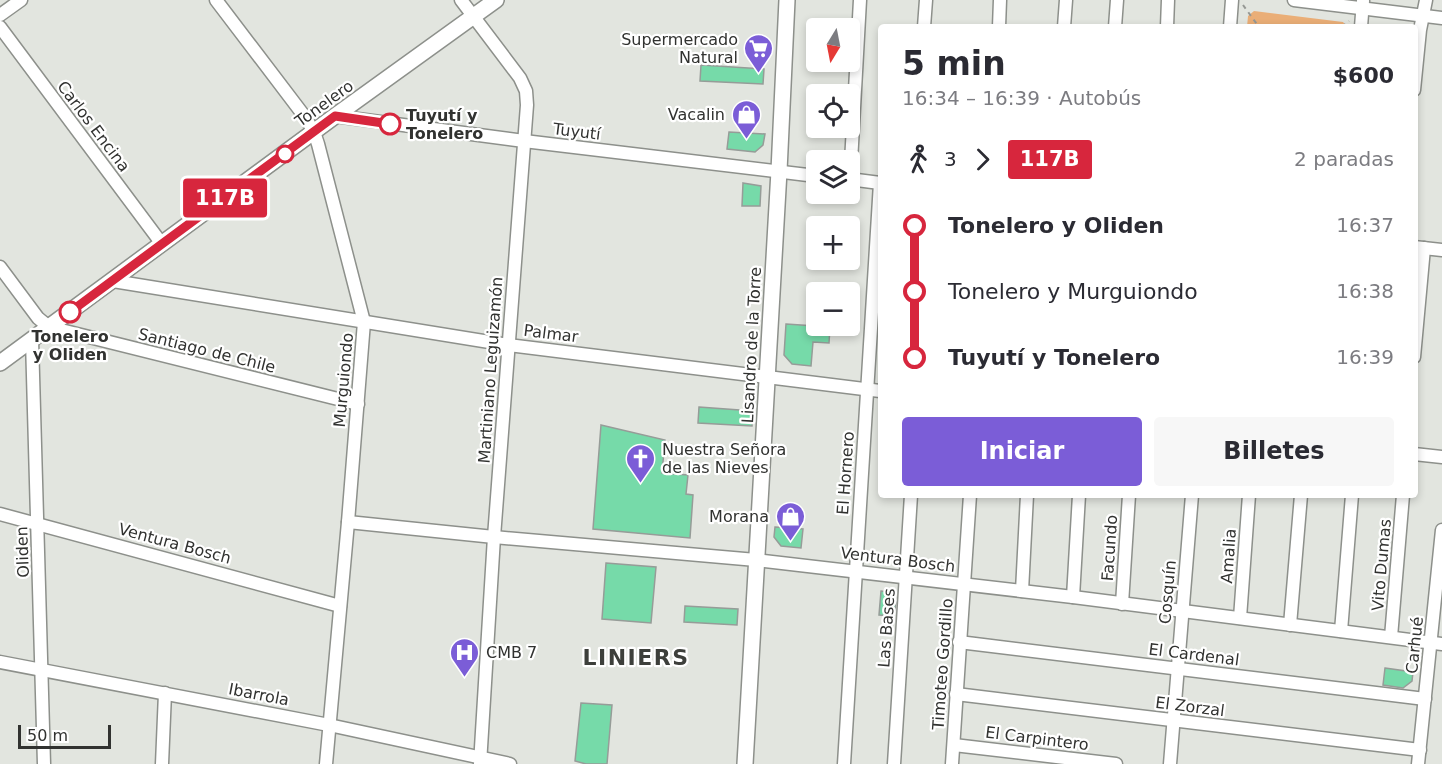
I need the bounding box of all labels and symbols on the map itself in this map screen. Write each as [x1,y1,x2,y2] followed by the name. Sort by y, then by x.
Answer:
[806,18,860,72] north arrow
[621,30,738,67] place label: Supermercado Natural
[743,32,775,74] supermarket icon: Supermercado Natural
[291,76,357,131] street label: Tonelero
[53,77,134,175] street label: Carlos Encina
[730,98,762,140] shop icon: Vacalin
[668,105,725,124] place label: Vacalin
[406,106,483,143] place label: Tuyutí y Tonelero
[379,113,401,135] marker: Tuyutí y Tonelero
[551,119,602,144] street label: Tuyutí
[276,145,294,163] unlabelled marker
[183,178,267,218] line badge: 117B
[738,266,765,424] street label: Lisandro de la Torre
[474,276,507,464] street label: Martiniano Leguizamón
[59,301,81,323] marker: Tonelero y Oliden
[522,321,580,346] street label: Palmar
[136,324,277,377] street label: Santiago de Chile
[31,327,109,364] place label: Tonelero y Oliden
[330,332,357,428] street label: Murguiondo
[833,431,858,515] street label: El Hornero
[662,440,786,477] place label: Nuestra Señora de las Nieves
[625,442,657,484] church icon: Nuestra Señora de las Nieves
[774,500,806,542] shop icon: Morana
[709,507,769,526] place label: Morana
[1098,514,1121,582] street label: Facundo
[1368,518,1395,612] street label: Vito Dumas
[117,519,233,568] street label: Ventura Bosch
[12,526,33,578] street label: Oliden
[1217,528,1240,584] street label: Amalia
[839,543,956,576] street label: Ventura Bosch
[1155,559,1180,625] street label: Cosquín
[874,588,899,668] street label: Las Bases
[928,598,957,731] street label: Timoteo Gordillo
[1402,616,1427,675] street label: Carhué
[449,636,481,678] hospital icon: CMB 7
[1147,640,1240,669] street label: El Cardenal
[486,643,537,662] place label: CMB 7
[582,645,690,670] district label: LINIERS
[227,679,291,710] street label: Ibarrola
[1154,693,1226,720] street label: El Zorzal
[18,722,111,750] scale bar
[984,723,1090,754] street label: El Carpintero

